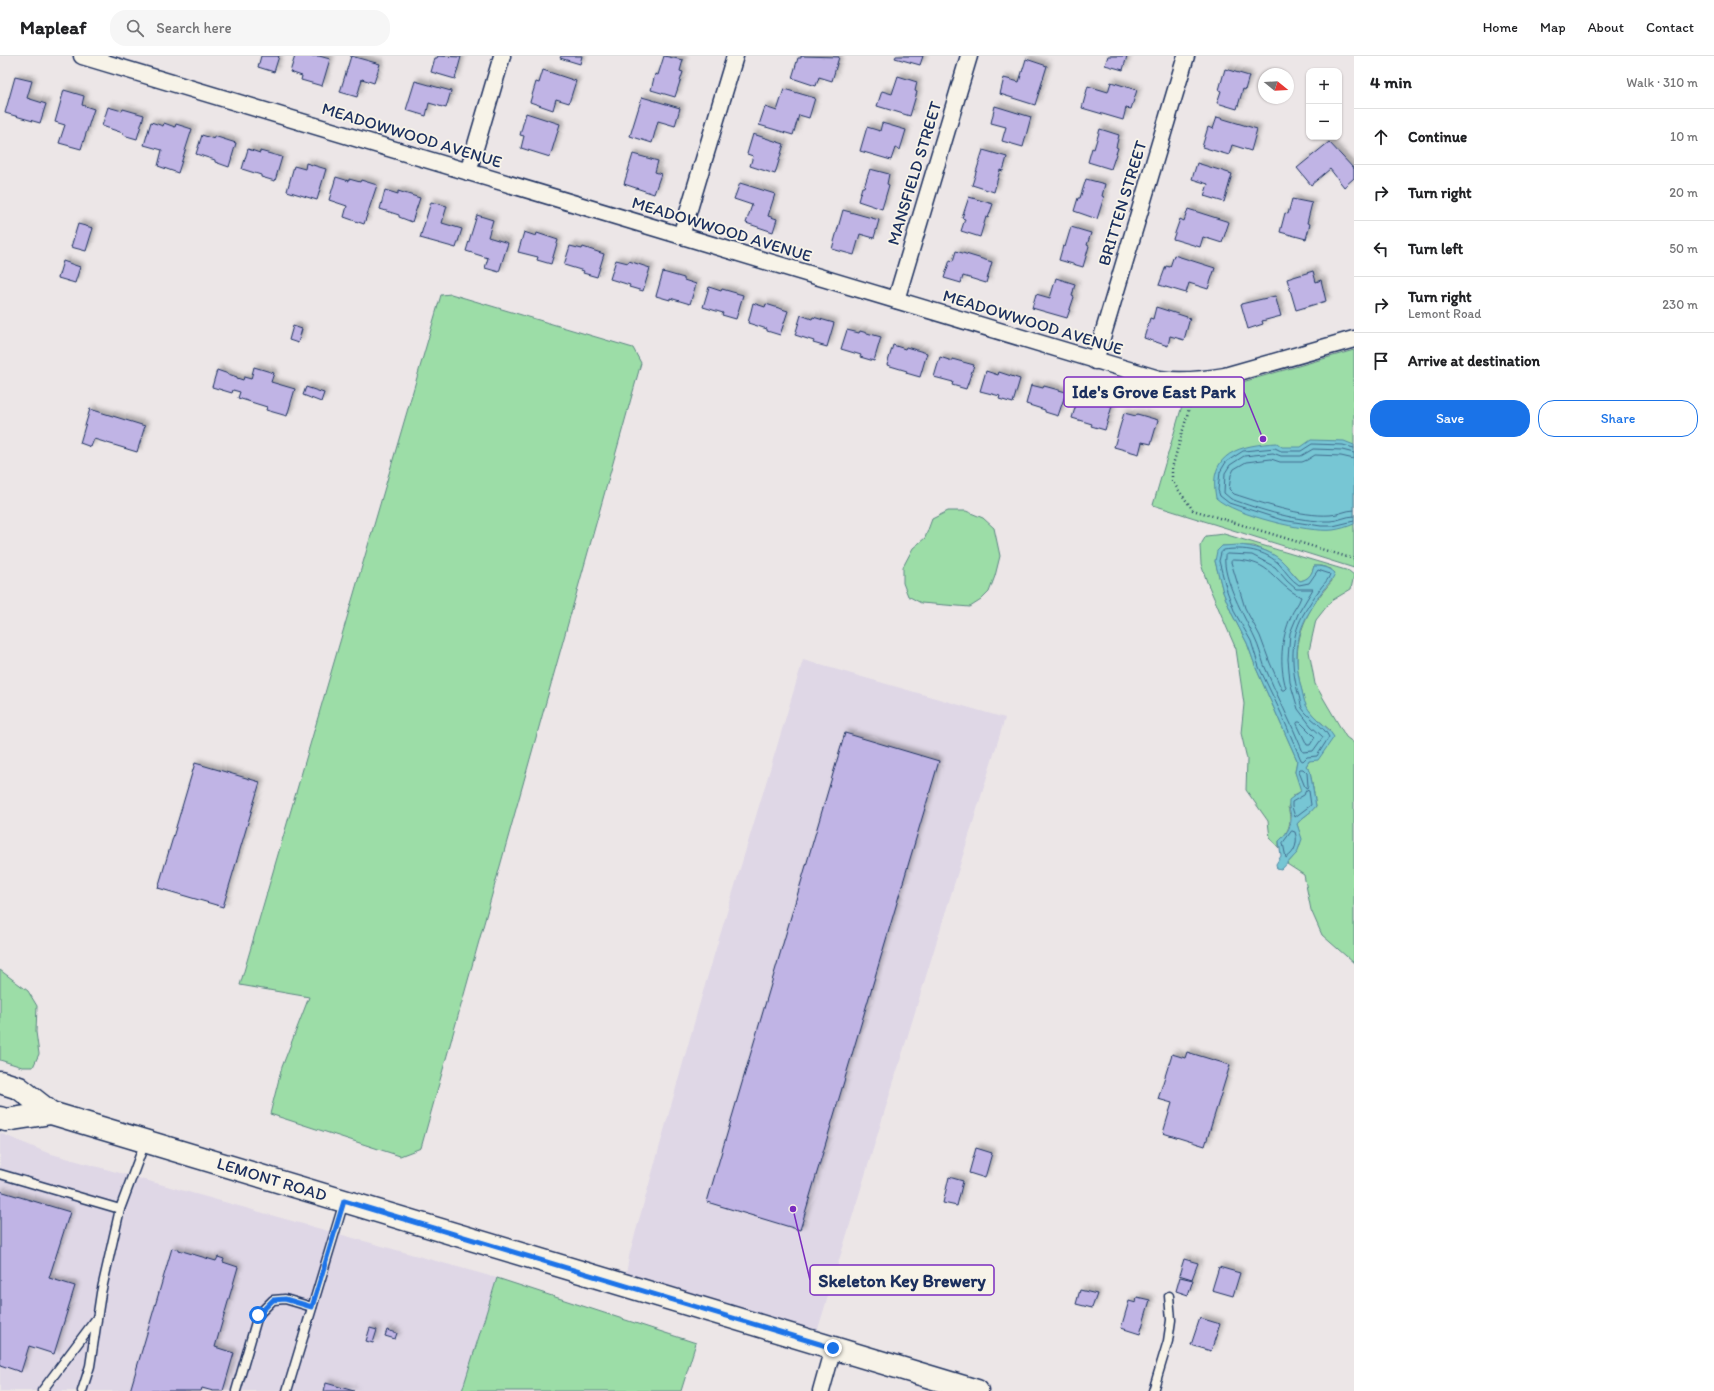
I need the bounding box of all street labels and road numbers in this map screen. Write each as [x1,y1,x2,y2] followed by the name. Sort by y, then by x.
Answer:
[320,98,504,172] street label: MEADOWWOOD AVENUE
[883,98,946,247] street label: MANSFIELD STREET
[1093,138,1151,268] street label: BRITTEN STREET
[630,192,814,266] street label: MEADOWWOOD AVENUE
[941,285,1125,359] street label: MEADOWWOOD AVENUE
[215,1153,329,1205] street label: LEMONT ROAD

